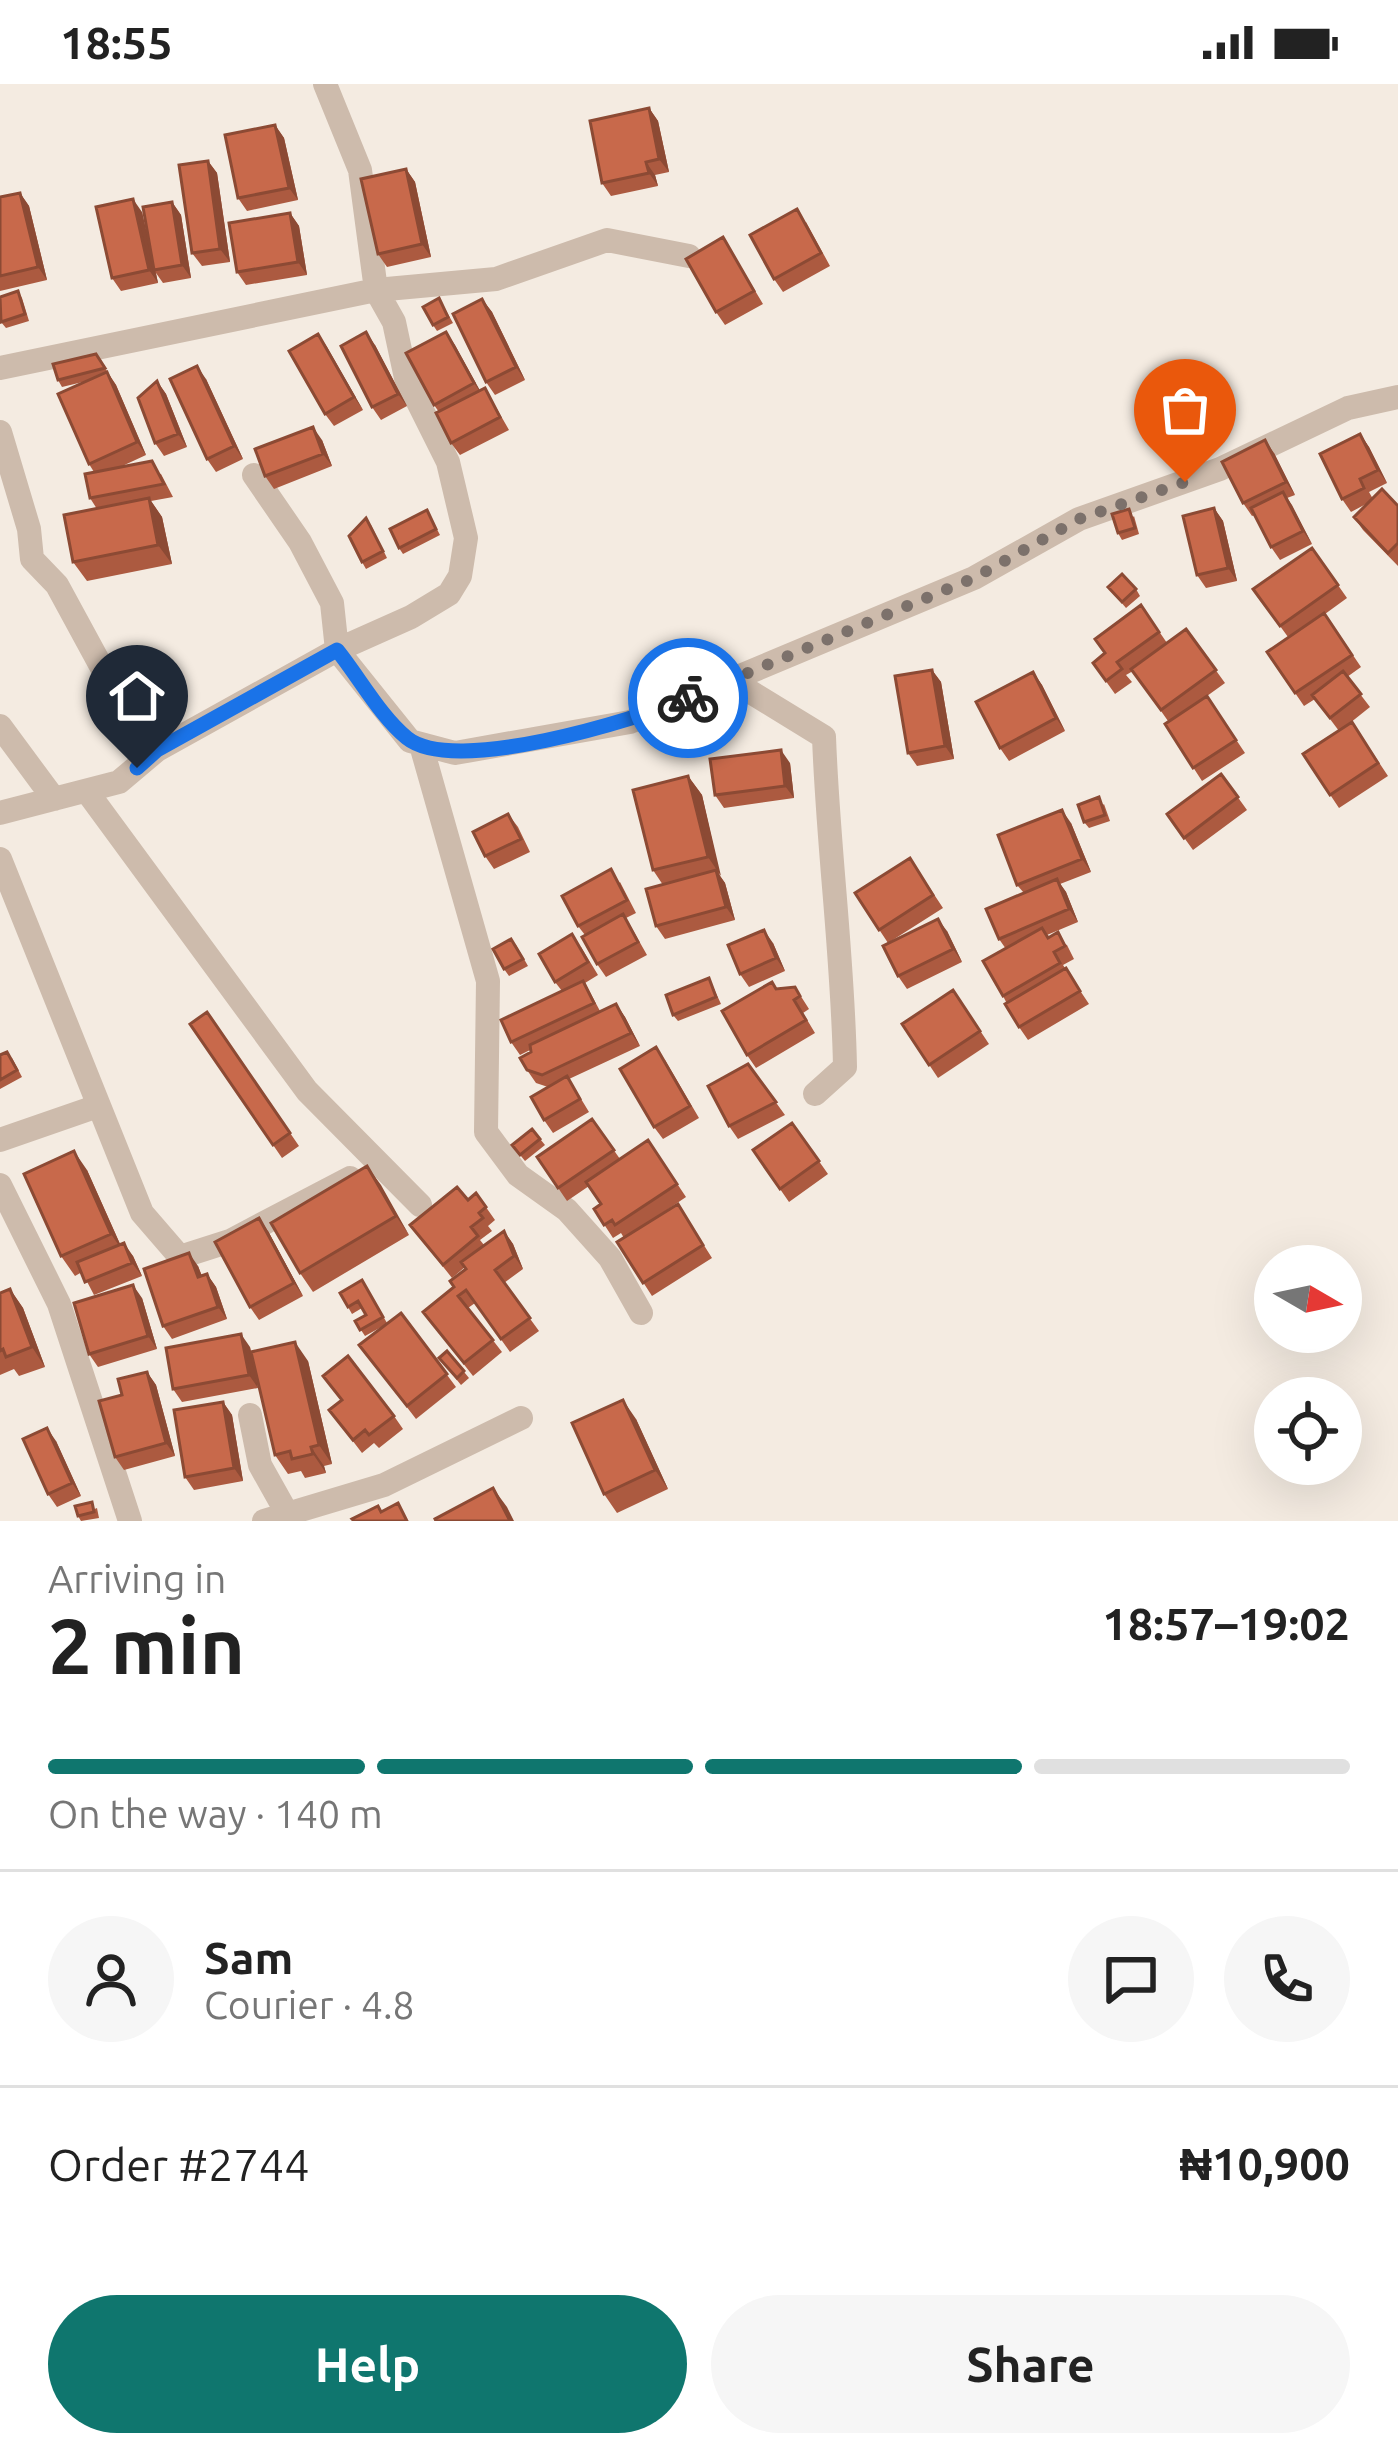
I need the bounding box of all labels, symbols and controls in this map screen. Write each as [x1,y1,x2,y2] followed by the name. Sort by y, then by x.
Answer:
[60,17,173,68] text: 18:55
[1134,359,1236,482] pin
[1152,377,1218,443] icon: bag
[628,638,748,758] courier
[86,645,188,768] pin
[104,663,170,729] icon: home
[655,665,721,731] icon: bike
[1254,1245,1362,1353] north arrow
[1254,1245,1362,1485] map controls
[1254,1377,1362,1485] button: locate
[48,1557,226,1600] text: Arriving in
[1102,1598,1350,1649] text: 18:57–19:02
[48,1601,245,1689] text: 2 min
[48,1792,383,1835] text: On the way · 140 m
[48,1916,174,2042] button: person
[1068,1916,1194,2042] button: chat
[1224,1916,1350,2042] button: phone
[204,1932,293,1983] text: Sam
[204,1983,415,2026] text: Courier · 4.8
[1180,2138,1350,2189] text: ₦10,900
[48,2139,310,2190] text: Order #2744
[48,2295,687,2433] button: Help
[711,2295,1350,2433] button: Share

